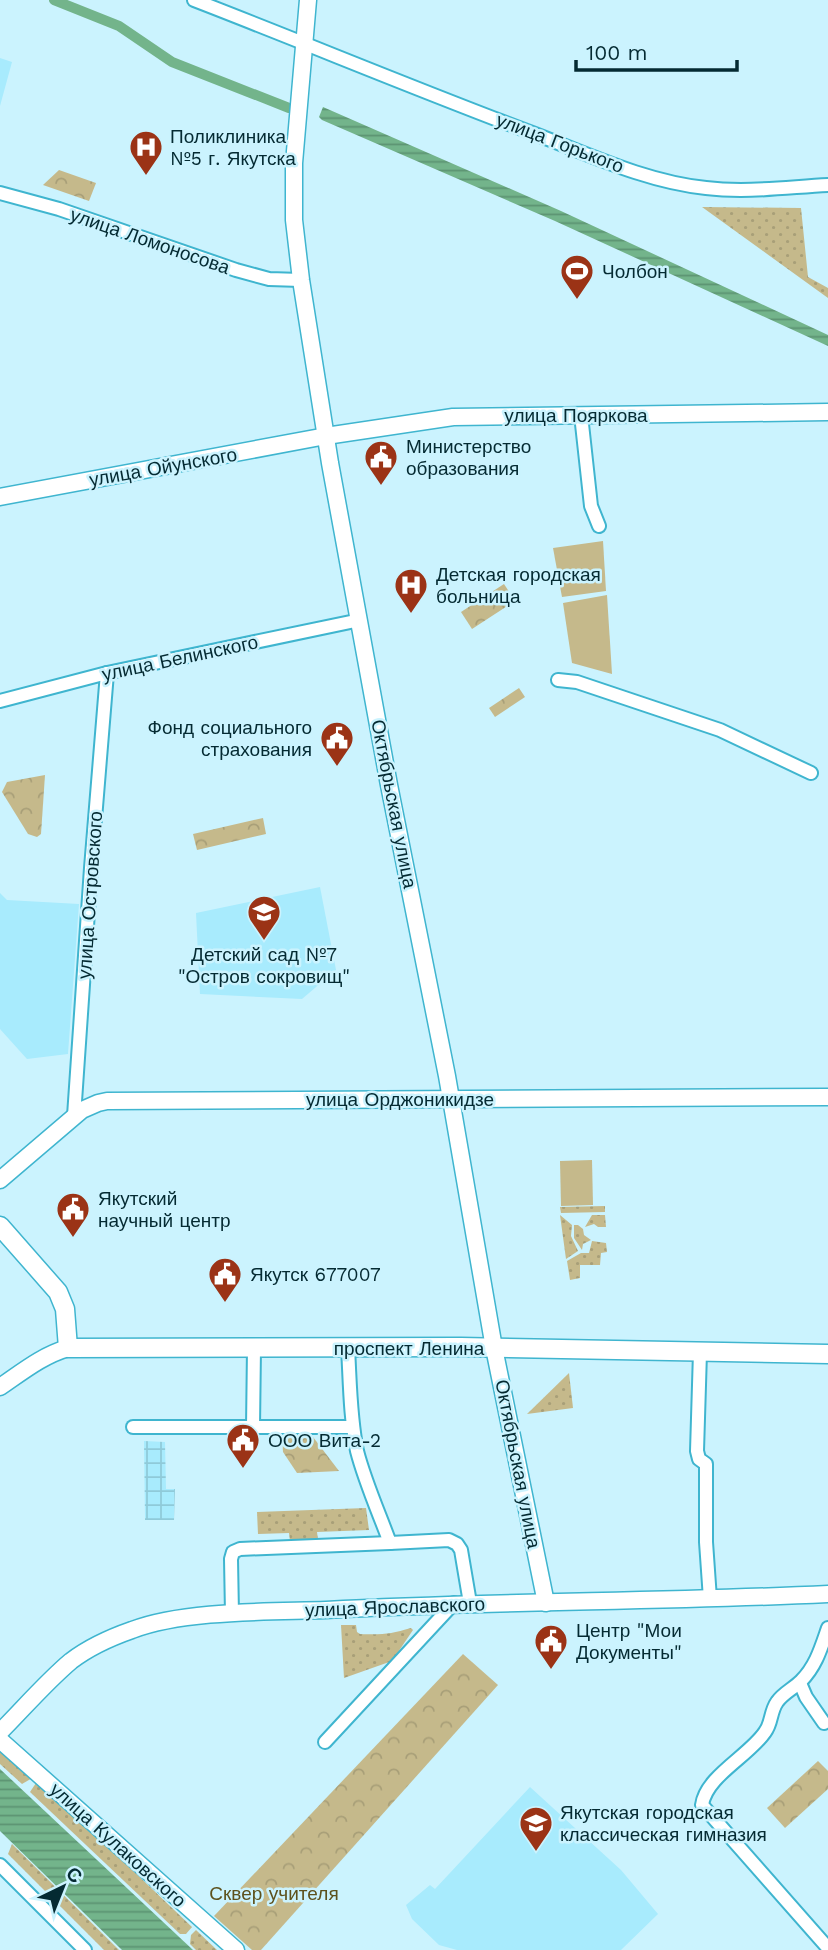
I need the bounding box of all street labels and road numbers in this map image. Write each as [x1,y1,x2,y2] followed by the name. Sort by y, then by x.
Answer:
[493,108,627,178] street label: улица Горького
[67,203,233,279] street label: улица Ломоносова
[504,404,648,427] street label: улица Пояркова
[87,443,239,491] street label: улица Ойунского
[100,630,260,686] street label: улица Белинского
[366,718,422,891] street label: Октябрьская улица
[73,810,107,980] street label: улица Островского
[306,1088,494,1111] street label: улица Орджоникидзе
[334,1337,485,1360] street label: проспект Ленина
[490,1378,546,1551] street label: Октябрьская улица
[305,1592,485,1622] street label: улица Ярославского
[45,1778,191,1912] street label: улица Кулаковского

